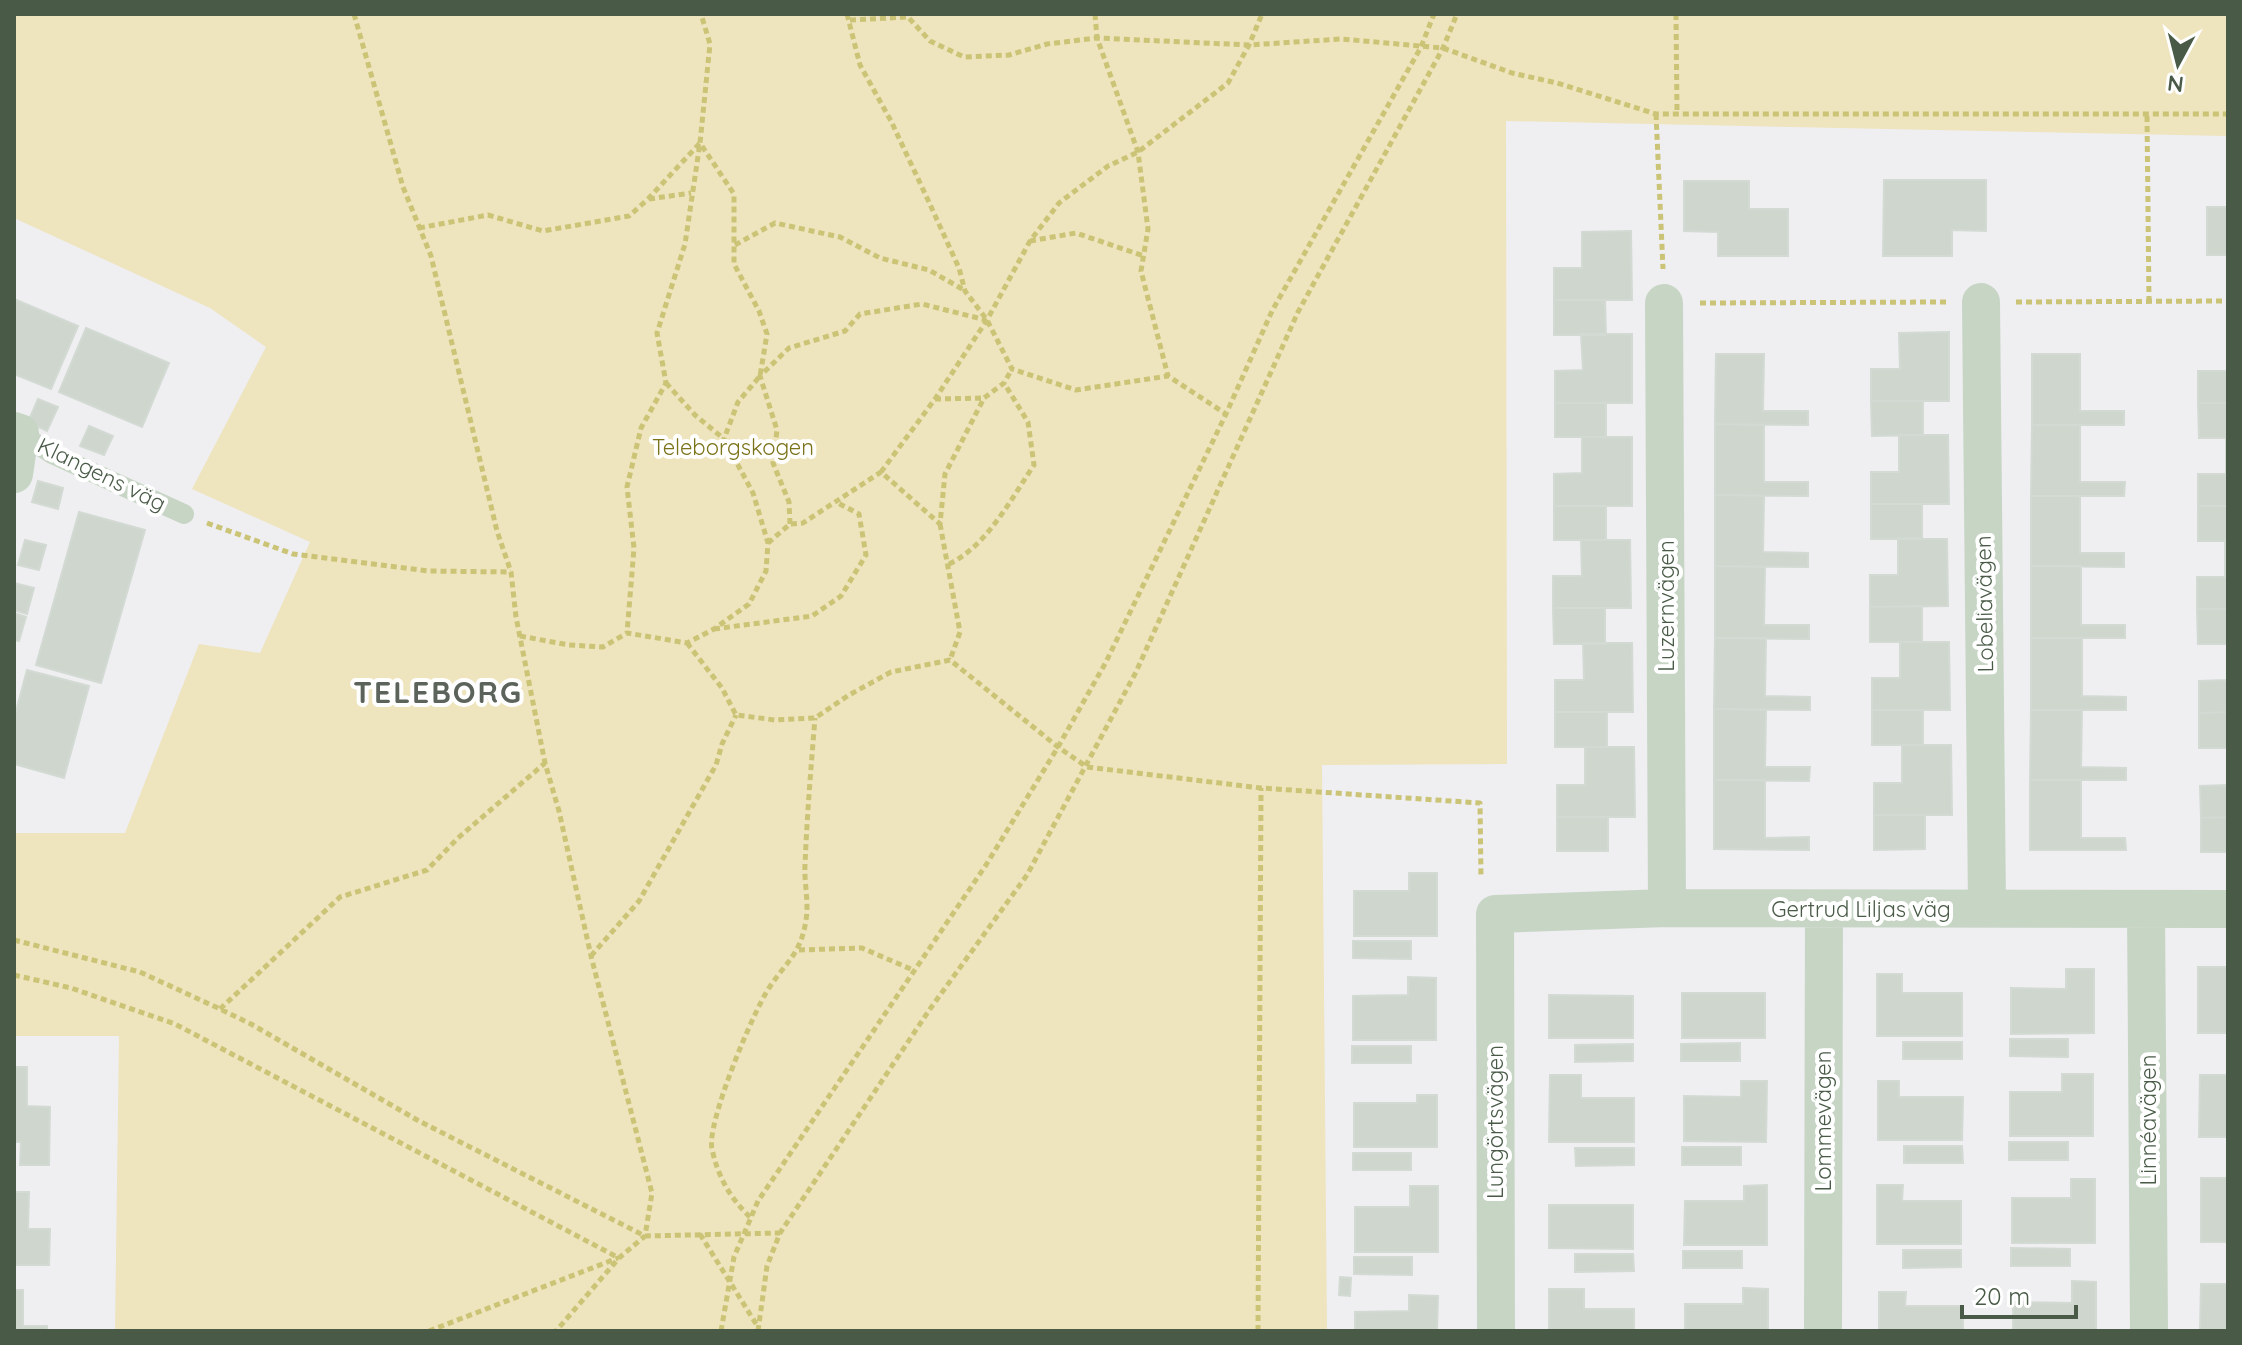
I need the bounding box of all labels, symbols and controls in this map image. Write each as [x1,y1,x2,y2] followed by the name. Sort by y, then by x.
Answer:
[2138,24,2218,104] north arrow
[2166,69,2185,99] text: N
[33,431,171,517] street label: Klangens väg
[652,433,814,461] park label: Teleborgskogen
[1969,535,1999,673] street label: Lobeliavägen
[1652,540,1680,672] street label: Luzernvägen
[353,673,523,711] district label: TELEBORG
[1771,895,1951,923] street label: Gertrud Liljas väg
[1481,1045,1509,1199] street label: Lungörtsvägen
[1809,1051,1837,1191] street label: Lommevägen
[2134,1055,2162,1185] street label: Linnéavägen
[1962,1269,2076,1319] scale bar
[1974,1281,2030,1311] text: 20 m

